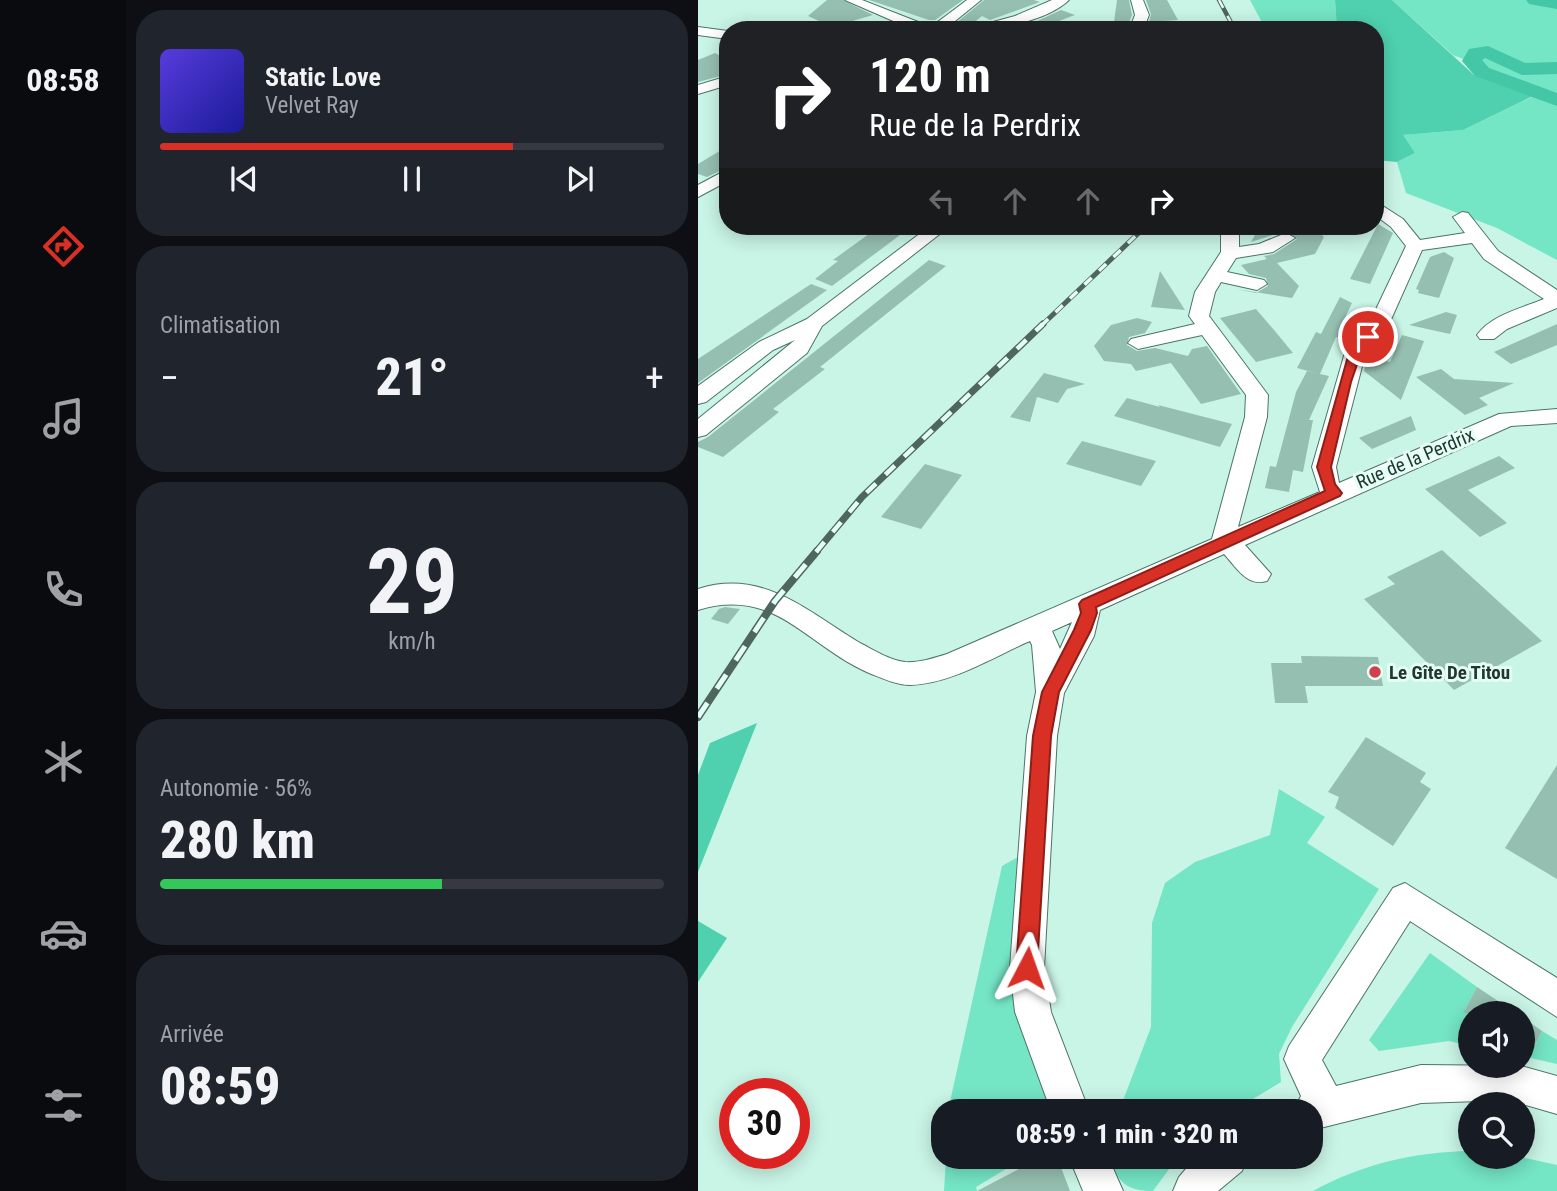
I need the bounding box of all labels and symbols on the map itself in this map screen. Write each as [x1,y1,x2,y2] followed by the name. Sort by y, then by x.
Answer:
[1338,307,1398,367] pin
[1353,423,1478,494] street label: Rue de la Perdrix
[1389,661,1510,684] place label: Le Gîte De Titou
[1367,664,1383,680] marker: Le Gîte De Titou
[990,931,1064,1005] position arrow
[719,1078,810,1169] speed limit sign: 30

